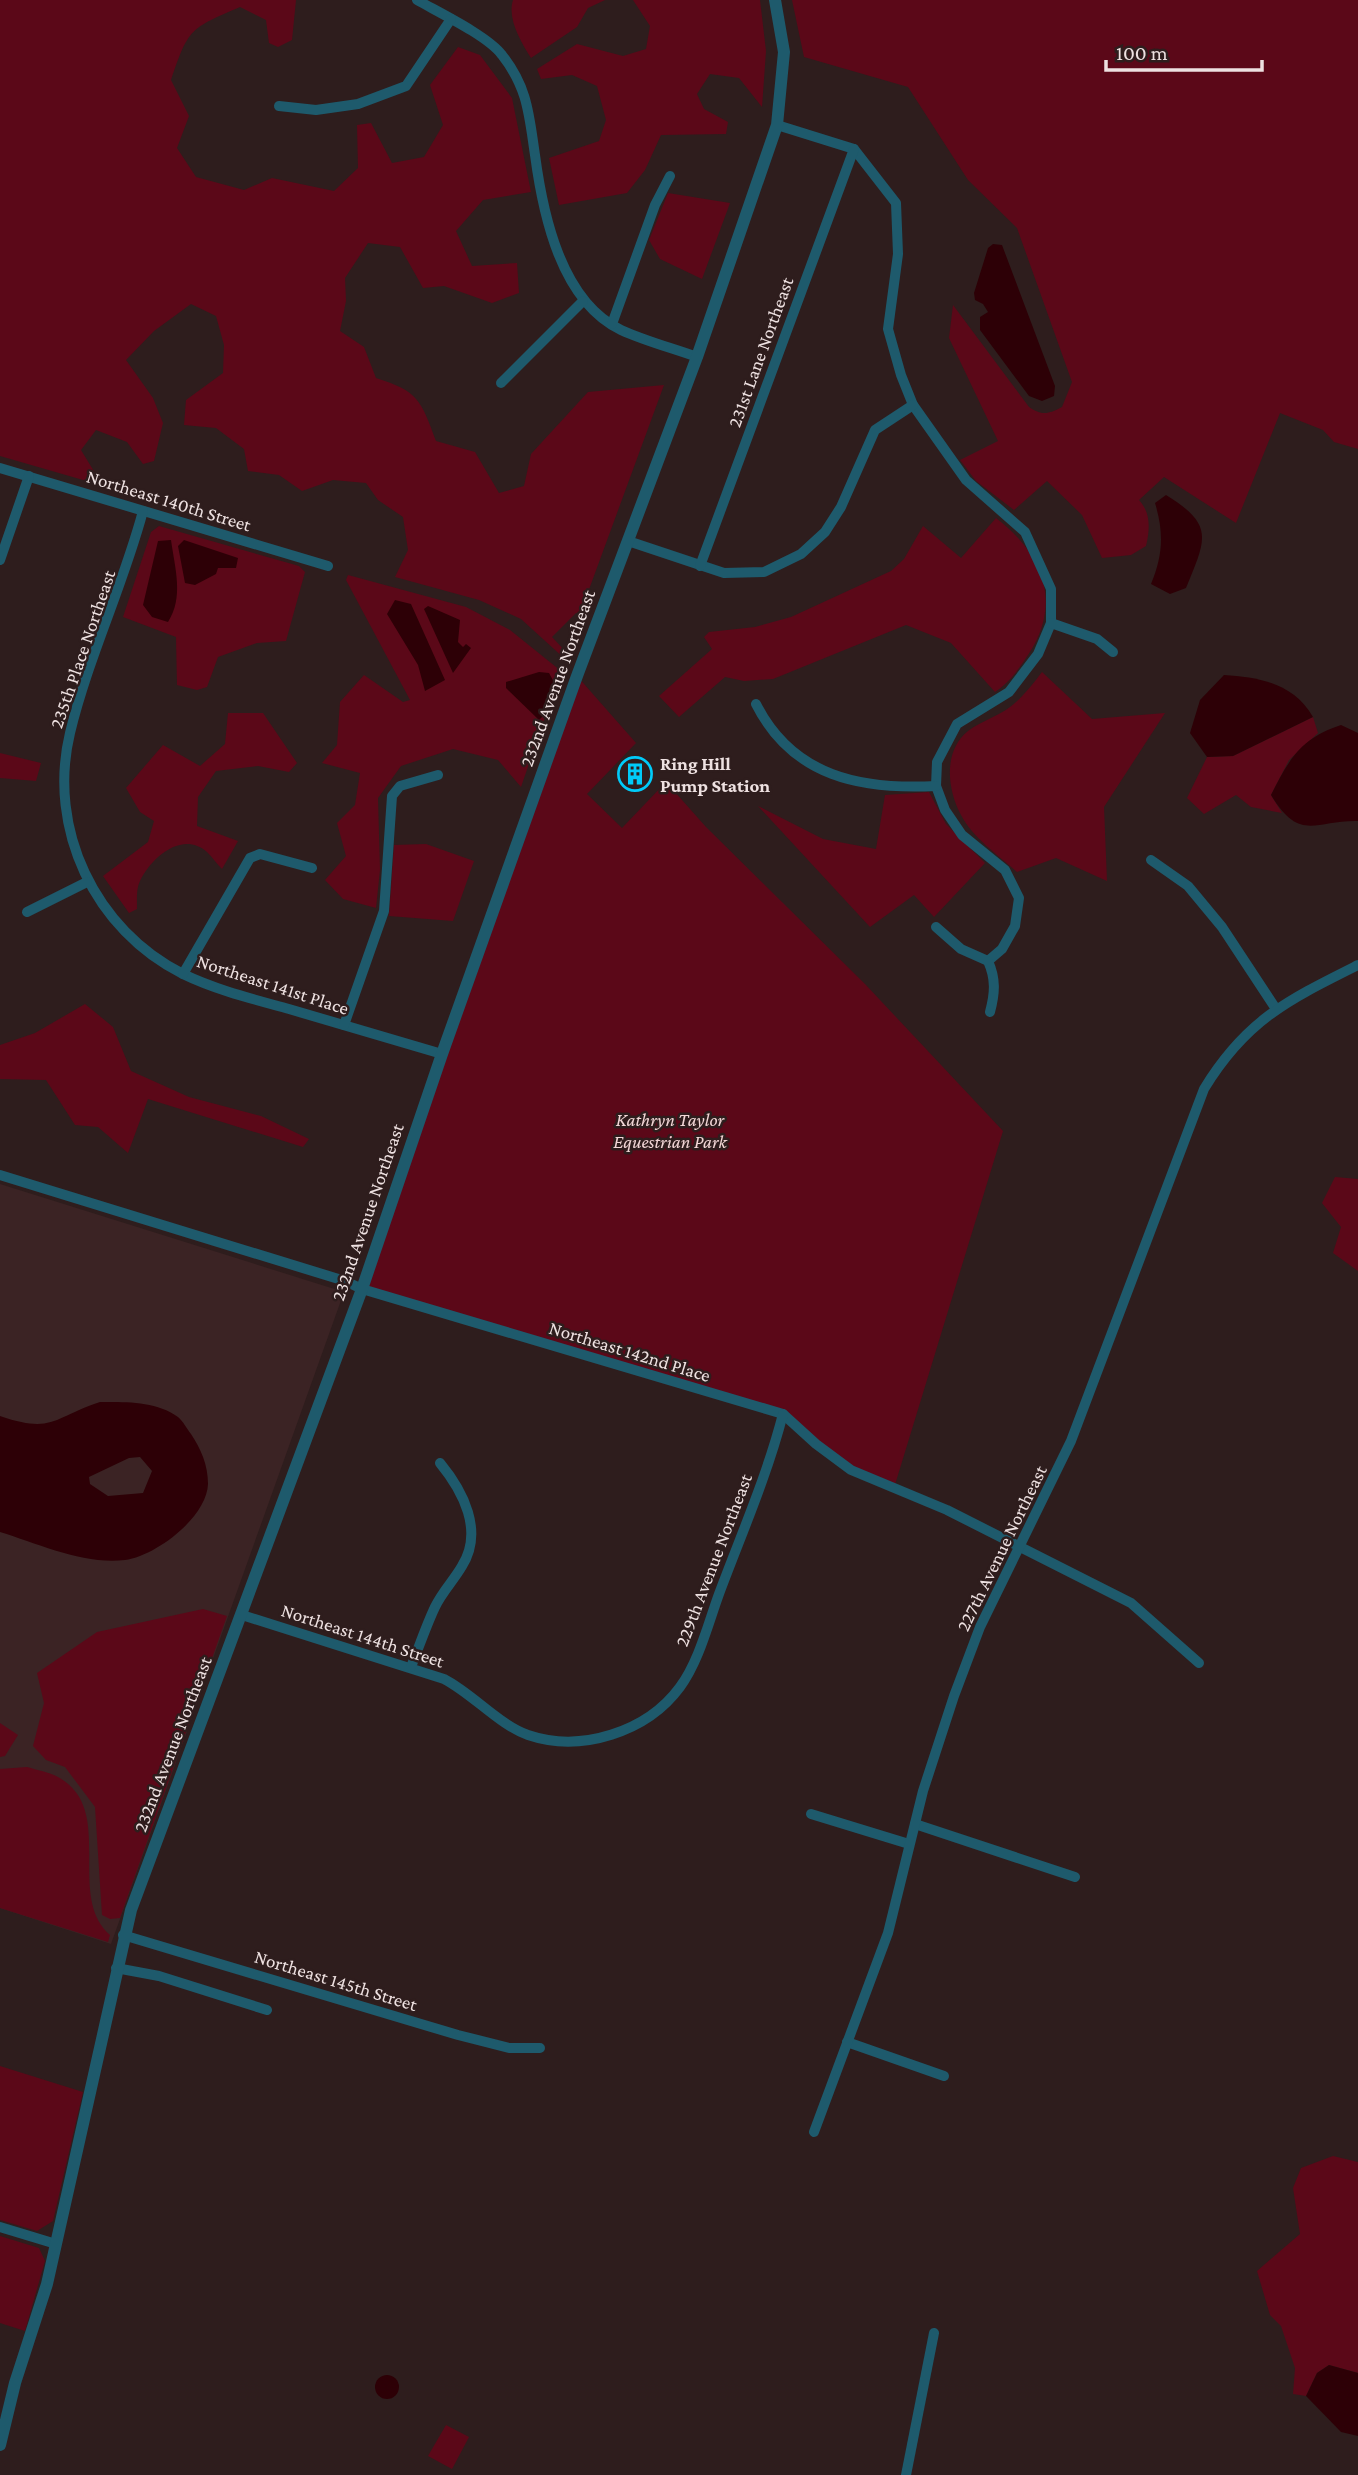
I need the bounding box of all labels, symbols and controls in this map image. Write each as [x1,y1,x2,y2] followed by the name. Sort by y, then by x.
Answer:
[1106,28,1262,72] scale bar
[1116,41,1168,65] text: 100 m
[724,274,798,430] street label: 231st Lane Northeast
[84,465,254,536] street label: Northeast 140th Street
[46,567,120,731] street label: 235th Place Northeast
[516,586,599,769] street label: 232nd Avenue Northeast
[660,753,770,796] place label: Ring Hill Pump Station
[616,755,654,793] building icon: Ring Hill Pump Station
[194,950,352,1019] street label: Northeast 141st Place
[613,1109,728,1152] park label: Kathryn Taylor Equestrian Park
[327,1120,408,1304] street label: 232nd Avenue Northeast
[547,1317,713,1386] street label: Northeast 142nd Place
[952,1461,1051,1635] street label: 227th Avenue Northeast
[671,1470,756,1649] street label: 229th Avenue Northeast
[279,1599,448,1672] street label: Northeast 144th Street
[129,1653,216,1835] street label: 232nd Avenue Northeast
[252,1946,420,2015] street label: Northeast 145th Street

